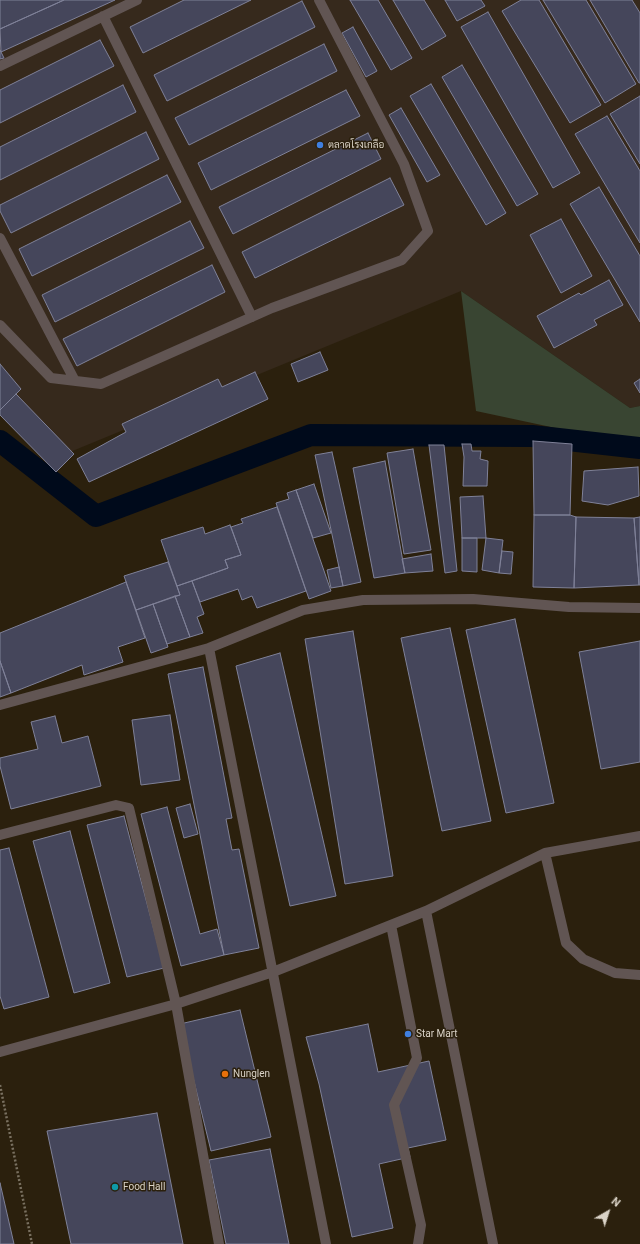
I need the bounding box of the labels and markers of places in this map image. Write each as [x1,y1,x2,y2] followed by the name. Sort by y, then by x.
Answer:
[328,139,384,151] place label: ตลาดโรงเกลือ
[315,140,325,150] marker: ตลาดโรงเกลือ
[416,1028,458,1040] place label: Star Mart
[403,1029,413,1039] marker: Star Mart
[233,1068,270,1080] place label: Nunglen
[220,1069,230,1079] marker: Nunglen
[123,1181,165,1193] place label: Food Hall
[110,1182,120,1192] marker: Food Hall

